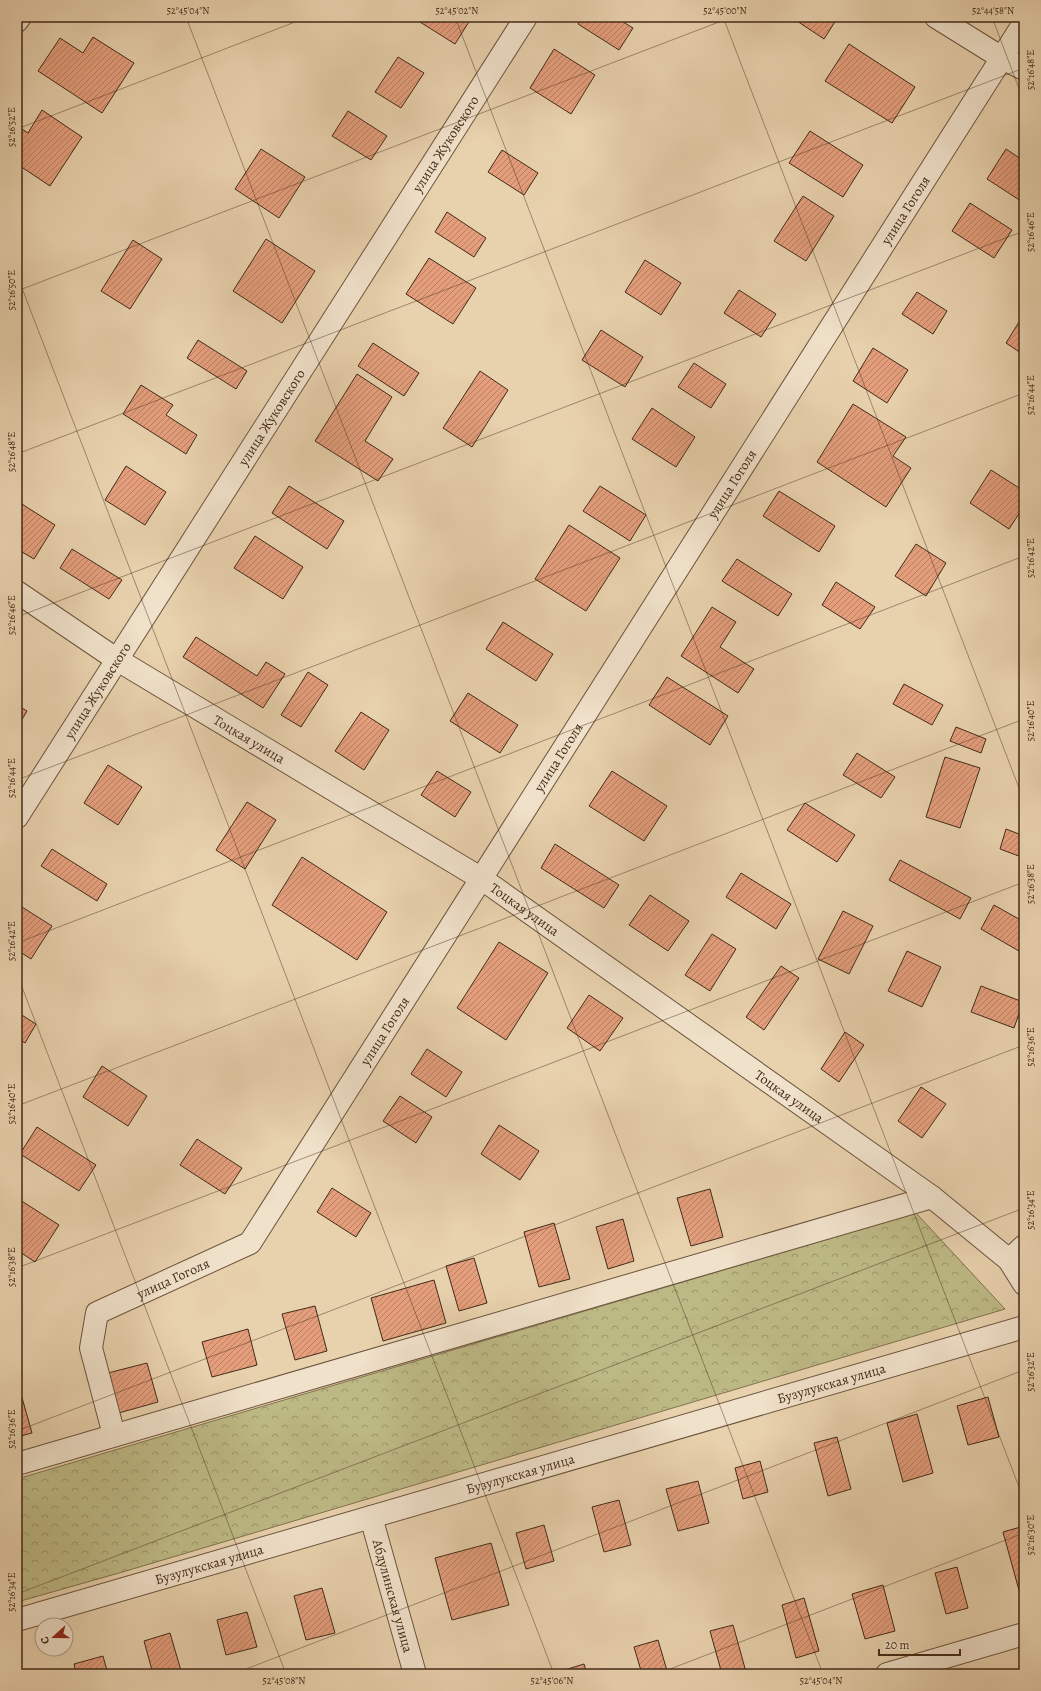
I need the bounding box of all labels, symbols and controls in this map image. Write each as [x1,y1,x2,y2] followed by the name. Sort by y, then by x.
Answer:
[167,4,209,17] text: 52°45'04"N
[436,4,478,17] text: 52°45'02"N
[703,4,747,17] text: 52°45'00"N
[972,4,1014,17] text: 52°44'58"N
[1024,50,1037,90] text: 52°16'48"E
[407,92,483,197] street label: улица Жуковского
[5,107,18,147] text: 52°16'52"E
[876,172,934,249] street label: улица Гоголя
[1024,212,1037,252] text: 52°16'46"E
[5,270,18,310] text: 52°16'50"E
[233,365,309,470] street label: улица Жуковского
[1024,375,1037,415] text: 52°16'44"E
[5,432,18,472] text: 52°16'48"E
[702,445,761,523] street label: улица Гоголя
[1024,538,1037,578] text: 52°16'42"E
[5,595,18,635] text: 52°16'46"E
[59,638,135,743] street label: улица Жуковского
[1024,701,1037,741] text: 52°16'40"E
[210,710,289,768] street label: Тоцкая улица
[529,719,587,796] street label: улица Гоголя
[5,758,18,798] text: 52°16'44"E
[1024,864,1037,904] text: 52°16'38"E
[486,878,564,941] street label: Тоцкая улица
[5,921,18,961] text: 52°16'42"E
[355,993,414,1070] street label: улица Гоголя
[1024,1027,1037,1067] text: 52°16'36"E
[751,1065,828,1128] street label: Тоцкая улица
[5,1084,18,1124] text: 52°16'40"E
[1024,1190,1037,1230] text: 52°16'34"E
[5,1247,18,1287] text: 52°16'38"E
[132,1253,213,1304] street label: улица Гоголя
[1024,1352,1037,1392] text: 52°16'32"E
[775,1358,888,1408] street label: Бузулукская улица
[5,1409,18,1449] text: 52°16'36"E
[464,1449,577,1498] street label: Бузулукская улица
[1024,1515,1037,1555] text: 52°16'30"E
[368,1536,418,1655] street label: Абдулинская улица
[152,1539,266,1589] street label: Бузулукская улица
[5,1572,18,1612] text: 52°16'34"E
[34,1617,74,1657] north arrow
[879,1631,960,1657] scale bar
[37,1634,53,1646] text: С
[885,1637,909,1653] text: 20 m
[262,1674,306,1687] text: 52°45'08"N
[531,1674,573,1687] text: 52°45'06"N
[800,1674,842,1687] text: 52°45'04"N

